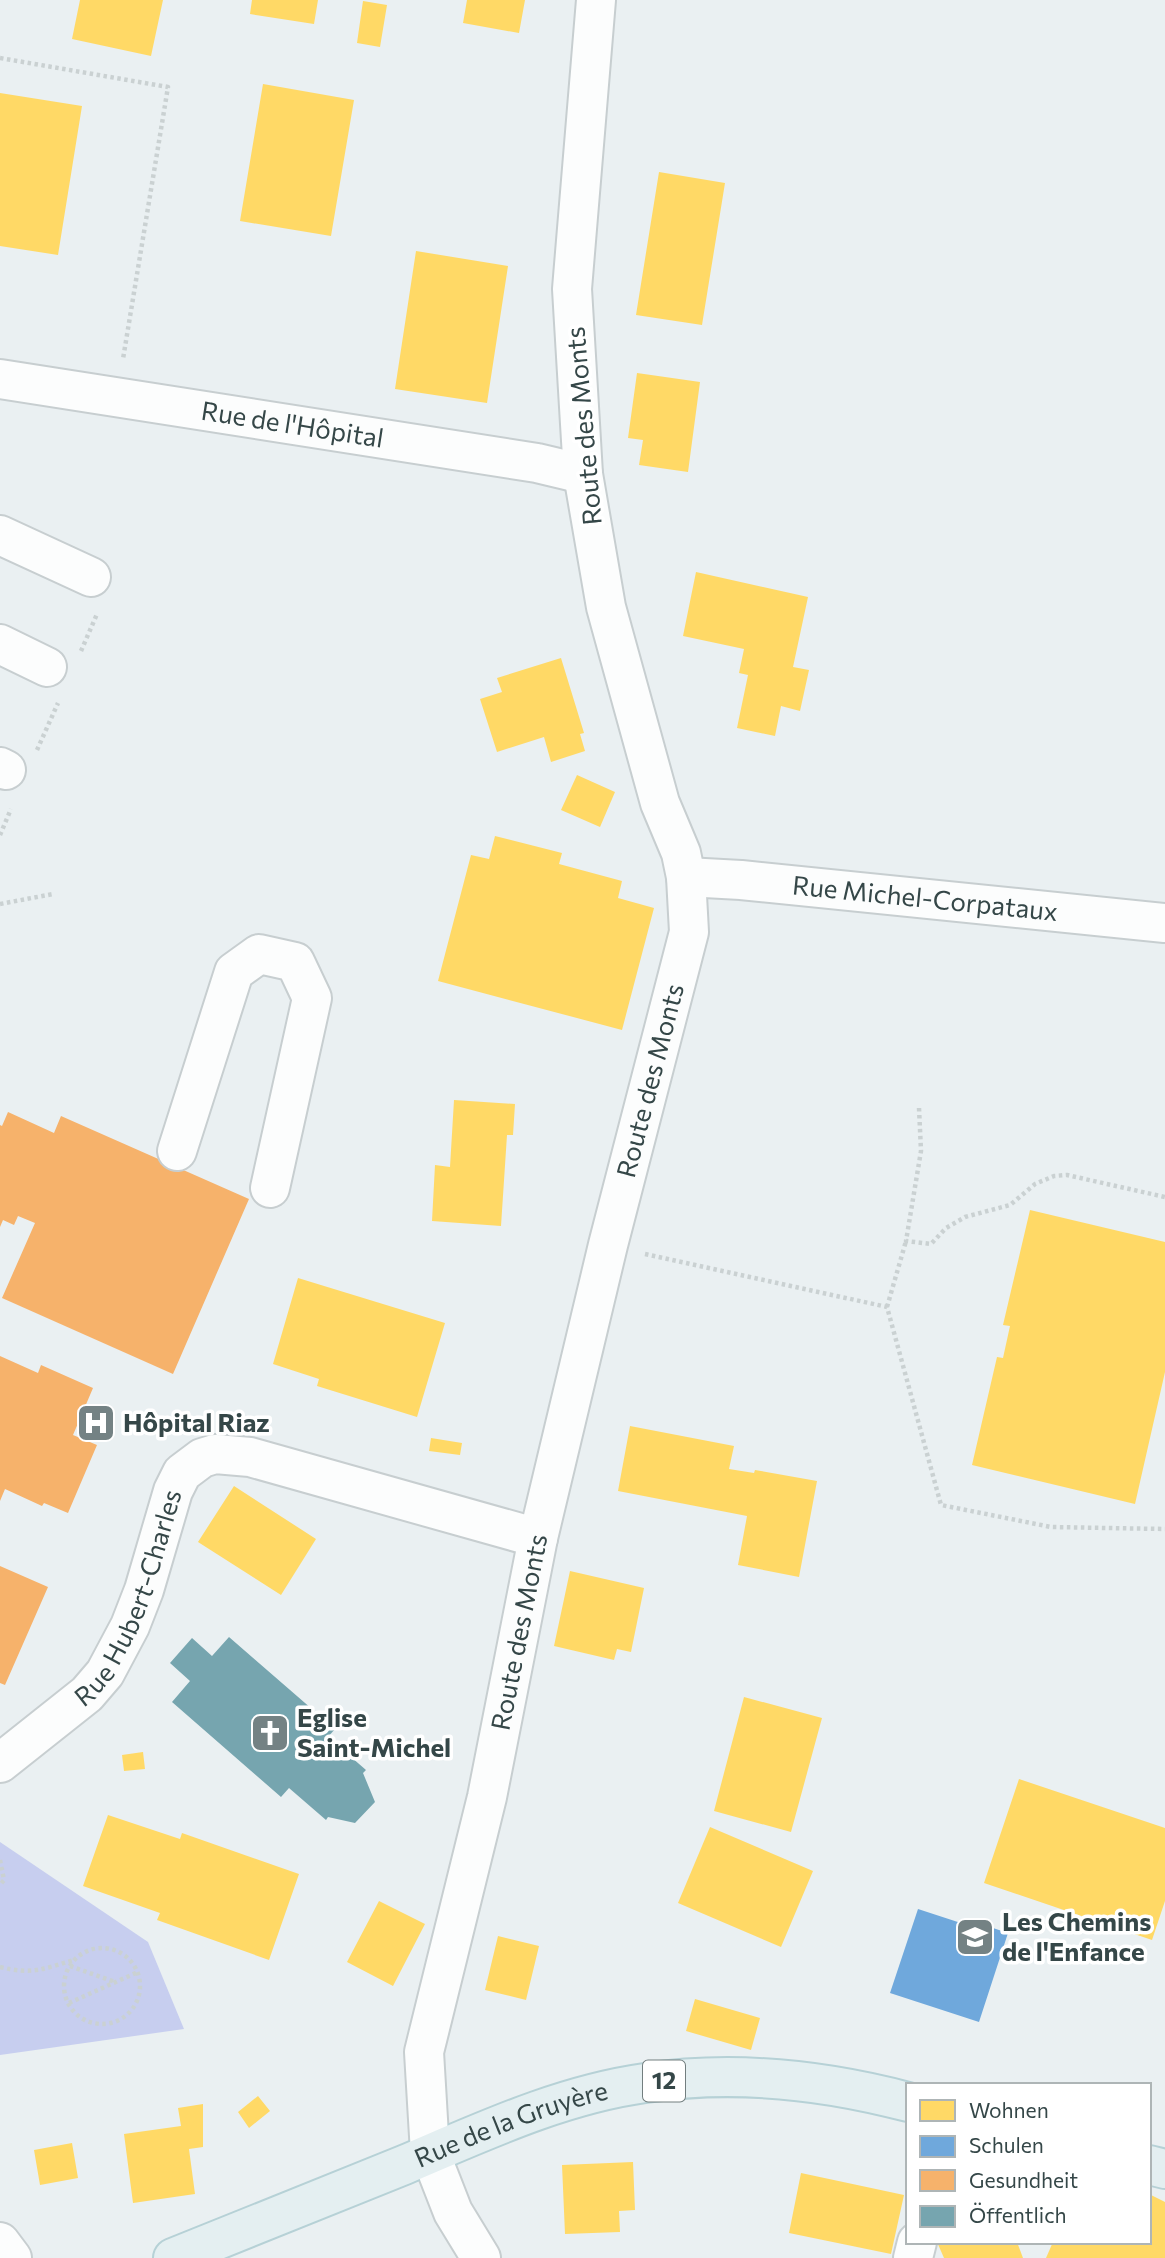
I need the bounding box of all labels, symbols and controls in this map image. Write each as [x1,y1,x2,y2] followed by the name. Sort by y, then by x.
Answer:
[558,326,607,527] street label: Route des Monts
[199,394,386,453] street label: Rue de l'Hôpital
[791,868,1059,926] street label: Rue Michel-Corpataux
[609,980,689,1181] street label: Route des Monts
[75,1402,117,1444] hospital icon: Hôpital Riaz
[123,1406,270,1437] place label: Hôpital Riaz
[68,1486,187,1712] street label: Rue Hubert-Charles
[484,1531,552,1733] street label: Route des Monts
[297,1701,451,1762] place label: Eglise Saint-Michel
[249,1712,291,1754] church icon: Eglise Saint-Michel
[1002,1905,1151,1966] place label: Les Chemins de l'Enfance
[954,1916,996,1958] school or university icon: Les Chemins de l'Enfance
[643,2060,685,2102] road number: 12
[409,2073,610,2173] street label: Rue de la Gruyère
[906,2083,1151,2244] legend
[969,2097,1049,2122] text: Wohnen
[969,2132,1044,2157] text: Schulen
[969,2167,1078,2192] text: Gesundheit
[969,2202,1067,2227] text: Öffentlich

